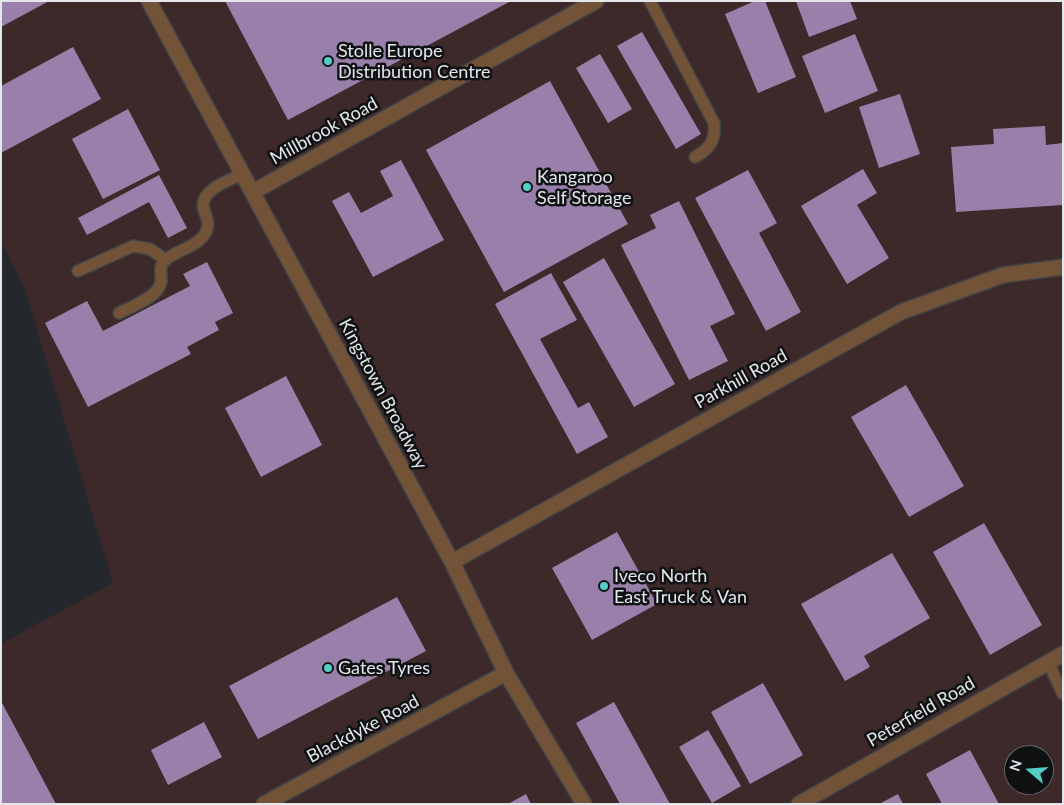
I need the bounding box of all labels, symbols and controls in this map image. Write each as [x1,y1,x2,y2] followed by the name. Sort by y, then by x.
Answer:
[338,40,490,82] place label: Stolle Europe Distribution Centre
[322,55,334,67] marker: Stolle Europe Distribution Centre
[266,93,382,169] street label: Millbrook Road
[537,166,631,208] place label: Kangaroo Self Storage
[521,181,533,193] marker: Kangaroo Self Storage
[334,315,432,473] street label: Kingstown Broadway
[691,345,791,413] street label: Parkhill Road
[614,565,747,608] place label: Iveco North East Truck & Van
[598,580,610,592] marker: Iveco North East Truck & Van
[338,657,430,679] place label: Gates Tyres
[322,662,334,674] marker: Gates Tyres
[863,672,979,752] street label: Peterfield Road
[303,690,423,768] street label: Blackdyke Road
[1004,745,1054,795] north arrow
[1005,758,1025,773] text: N

